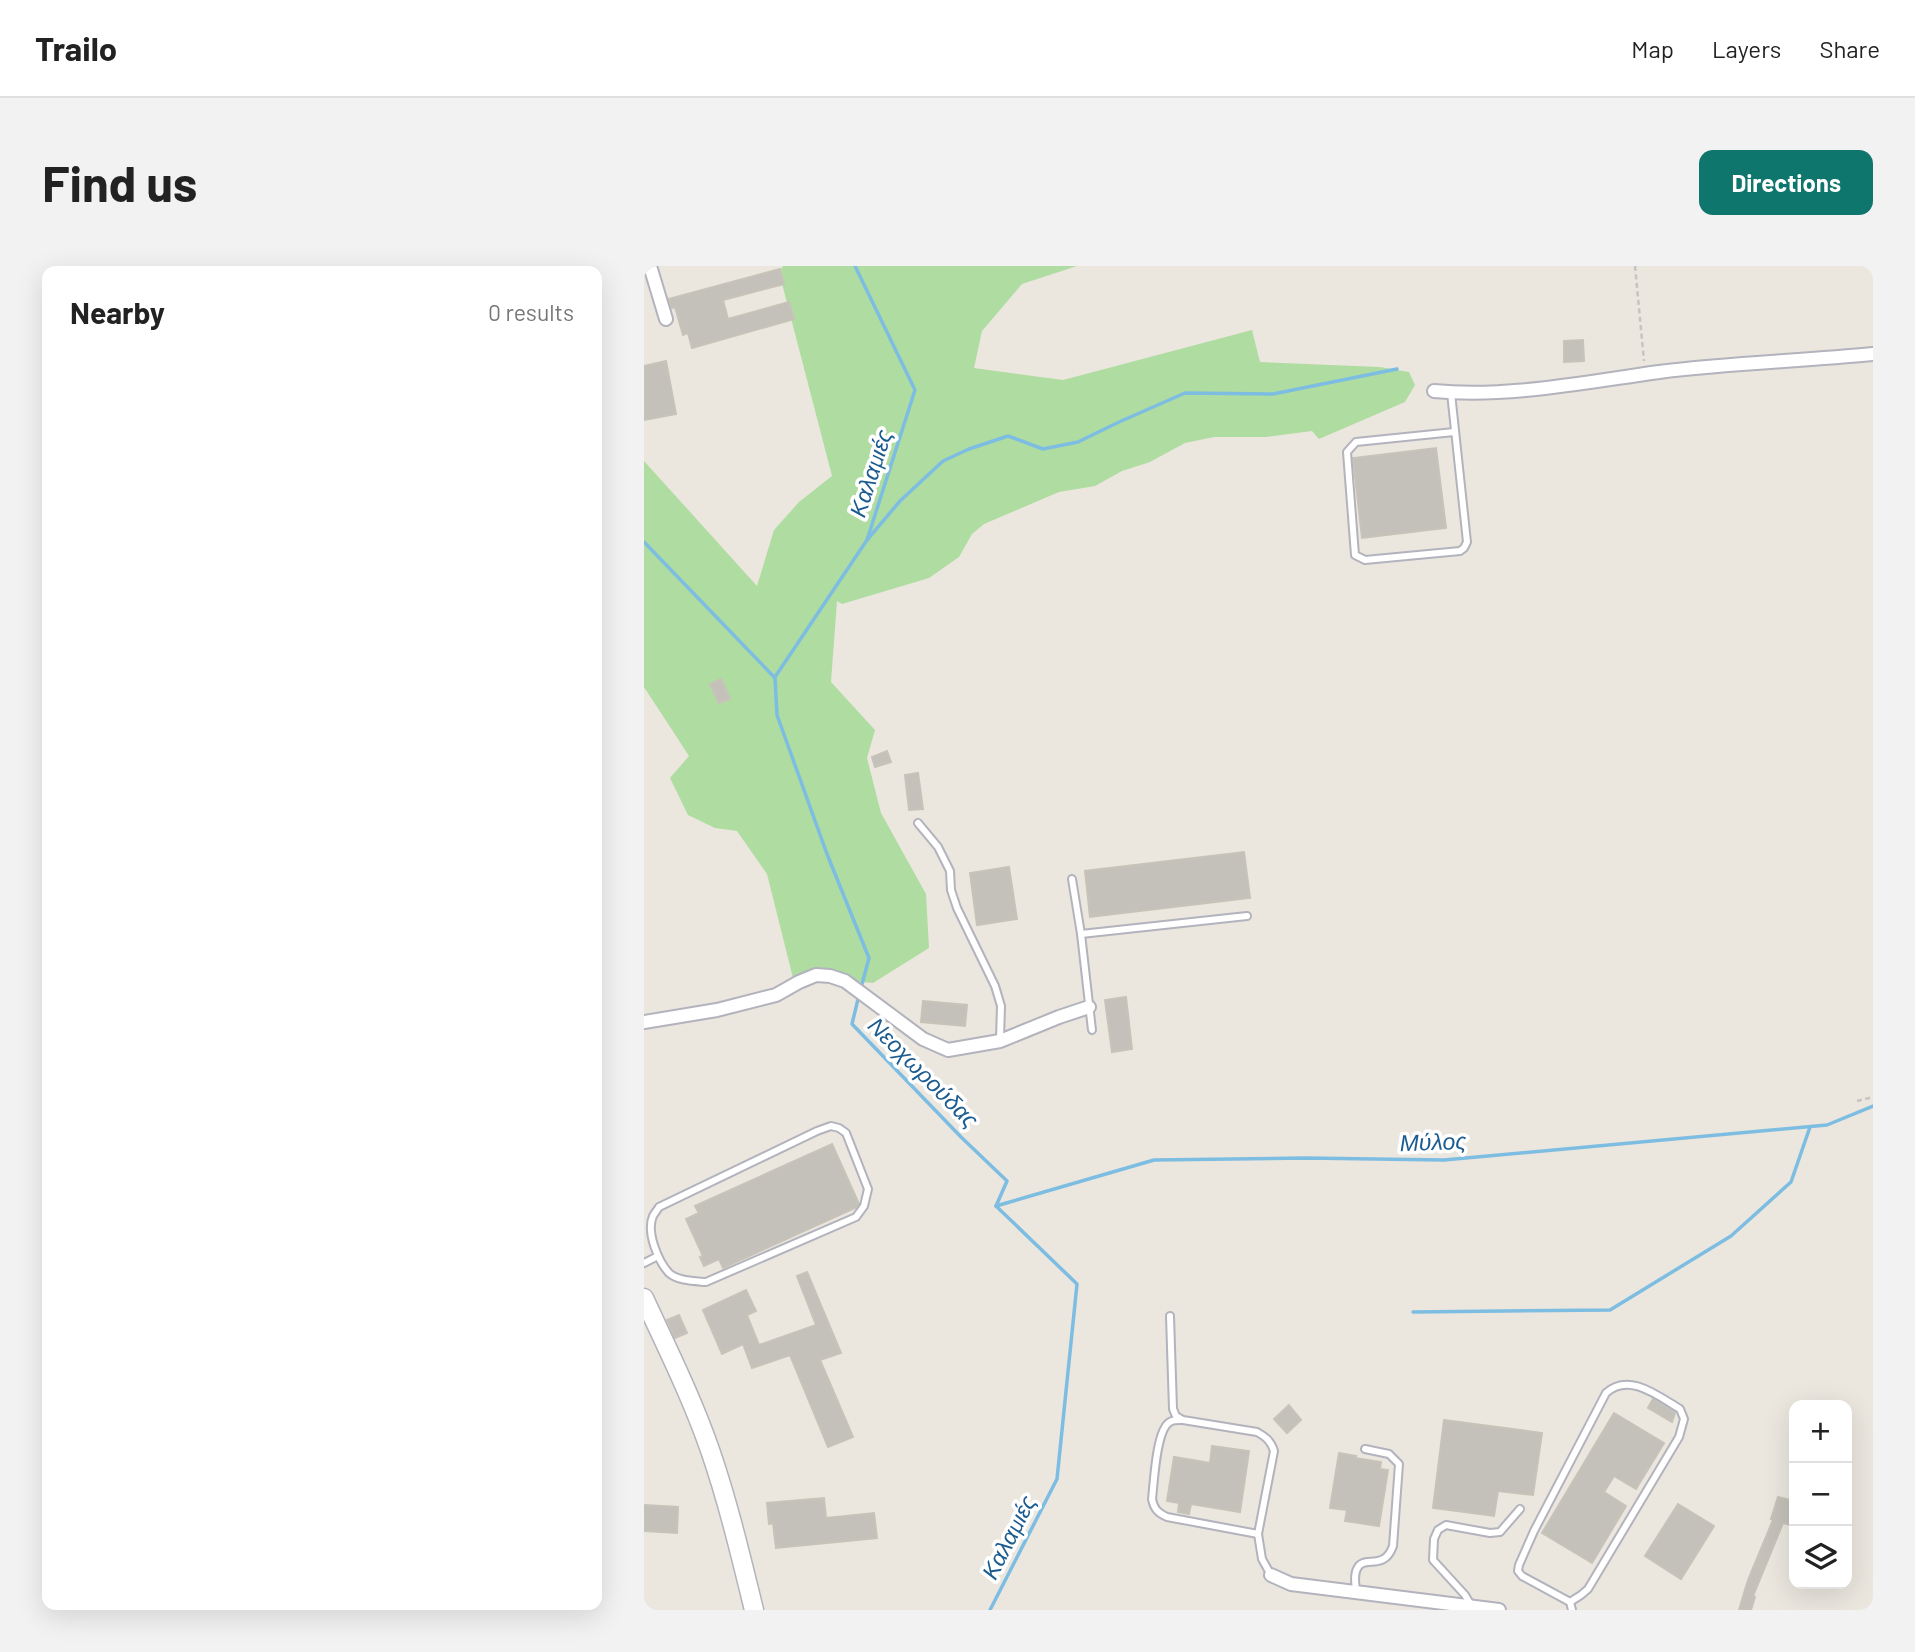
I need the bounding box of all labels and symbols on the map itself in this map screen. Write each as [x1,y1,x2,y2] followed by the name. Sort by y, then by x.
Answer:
[843,425,898,520] water label: Καλαμιές
[863,1011,986,1134] water label: Νεοχωρούδας
[1399,1126,1468,1156] water label: Μύλος
[975,1490,1041,1584] water label: Καλαμιές

